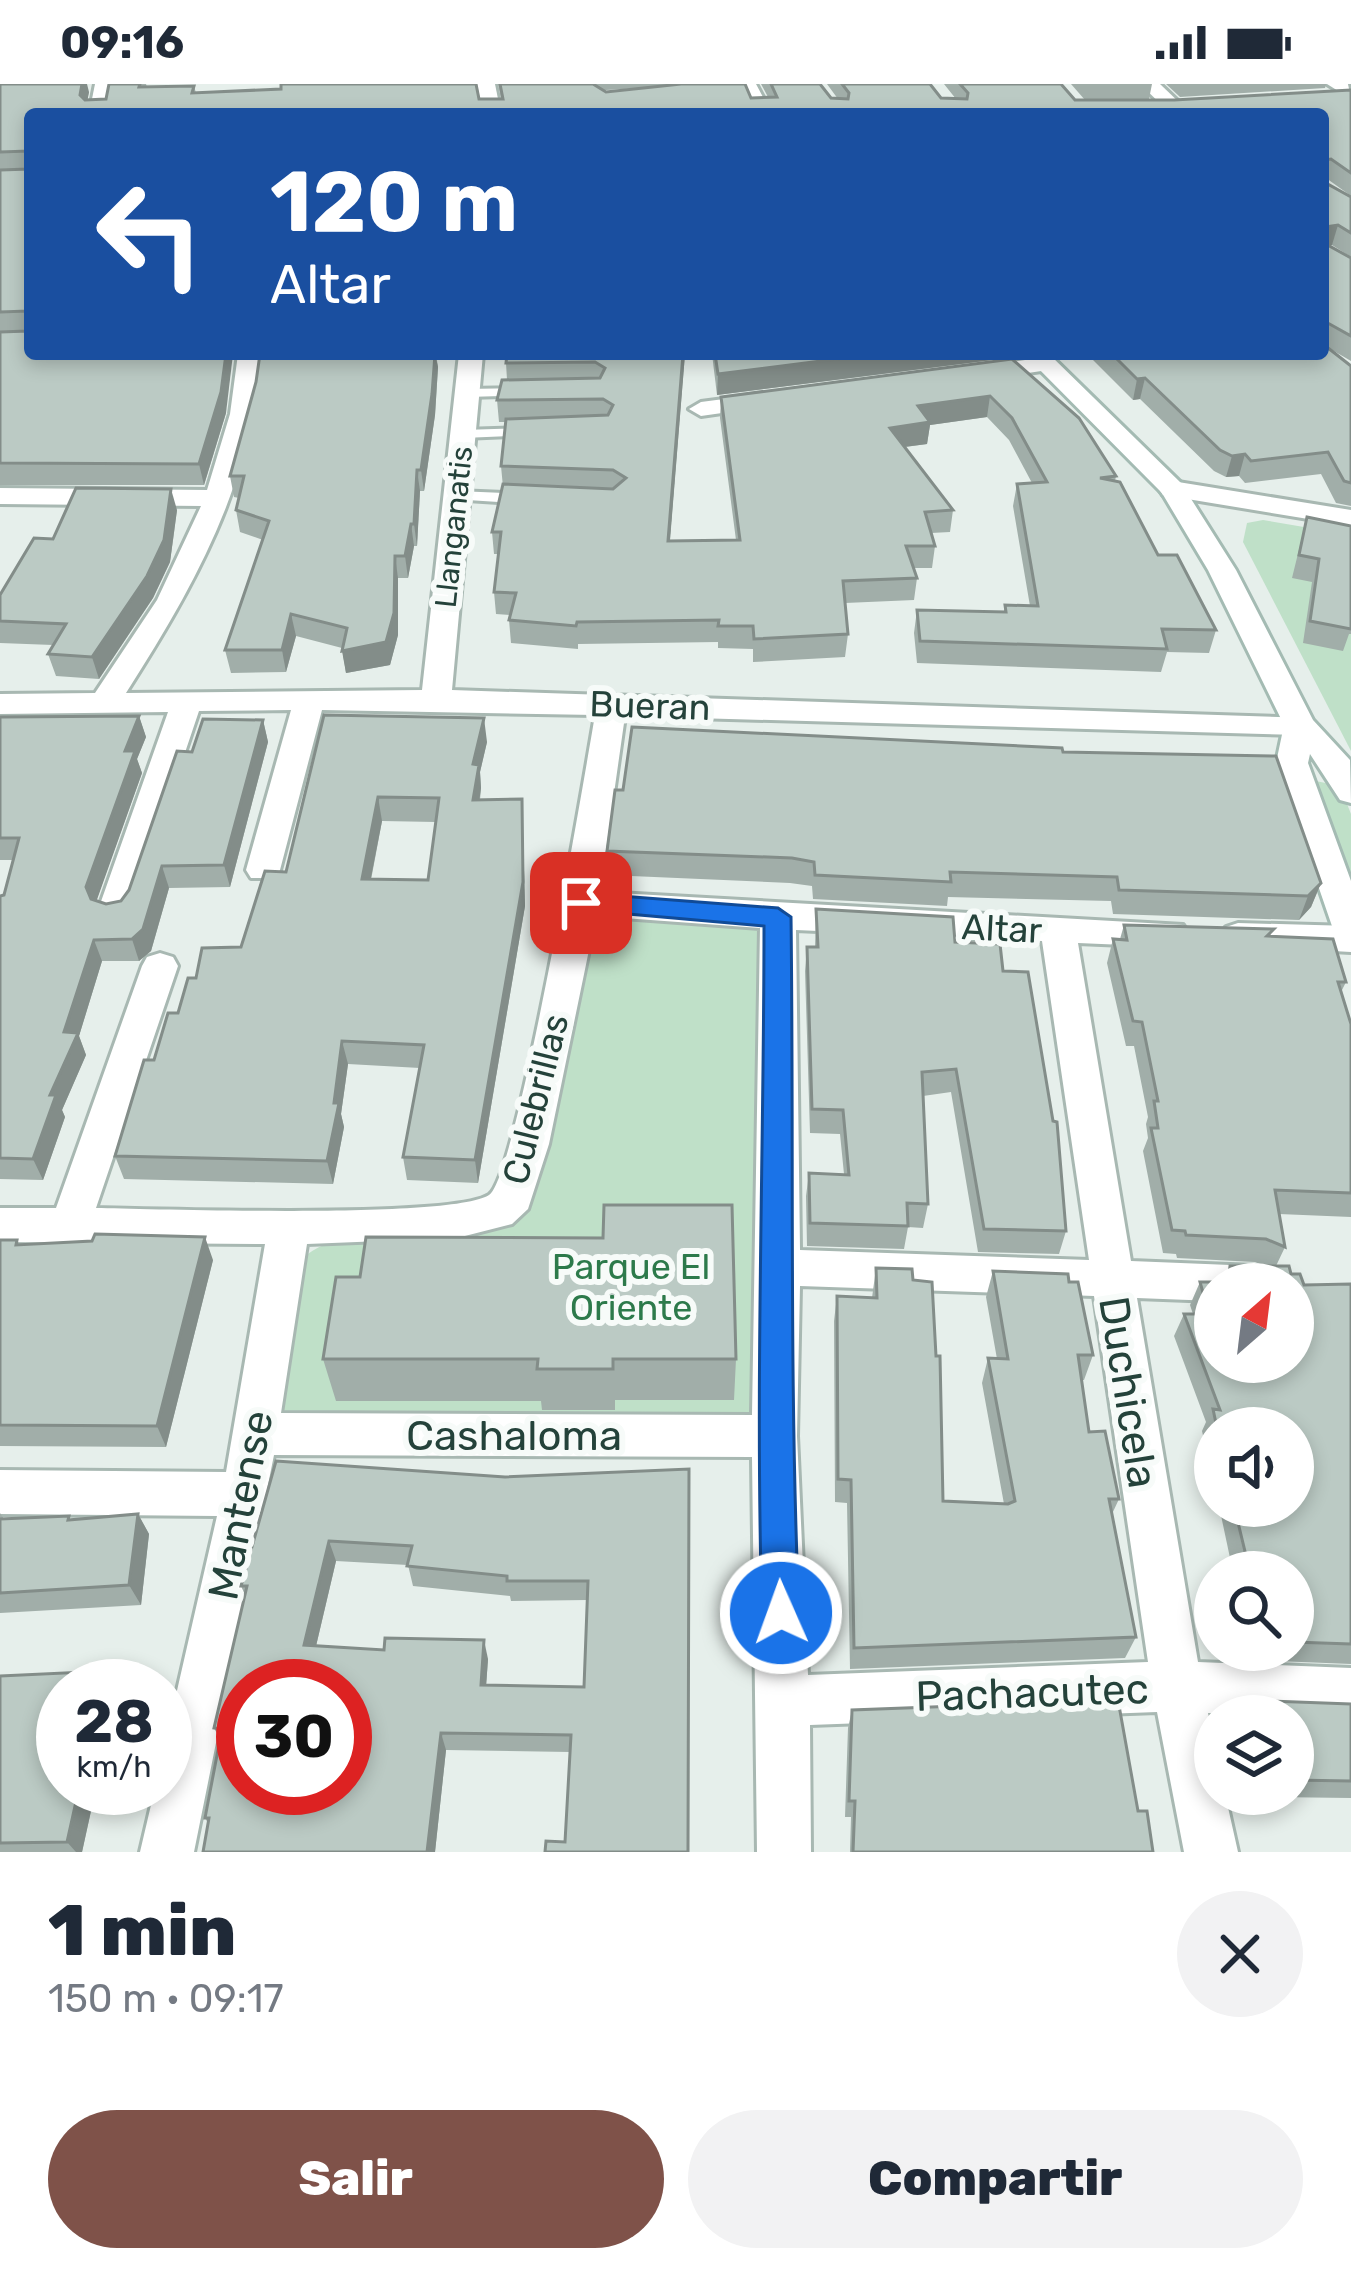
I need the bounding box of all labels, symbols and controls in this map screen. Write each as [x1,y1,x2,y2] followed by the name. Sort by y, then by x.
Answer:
[60,16,184,69] text: 09:16
[270,152,518,252] text: 120 m
[72,156,228,312] icon: left
[270,253,391,317] text: Altar
[428,444,480,610] street label: Llanganatis
[589,682,711,729] street label: Bueran
[530,852,632,954] pin
[548,870,614,936] icon: arrive
[961,905,1044,952] street label: Altar
[494,1009,577,1189] street label: Culebrillas
[552,1245,710,1329] park label: Parque El Oriente
[1194,1263,1314,1383] north arrow
[1194,1263,1314,1815] map controls
[1088,1293,1168,1492] street label: Duchicela
[198,1406,284,1604] street label: Mantense
[1194,1407,1314,1527] button: sound
[406,1411,622,1461] street label: Cashaloma
[718,1550,844,1676] position arrow
[1194,1551,1314,1671] button: search
[216,1659,372,1815] speed limit sign: 30
[915,1664,1149,1722] street label: Pachacutec
[74,1686,154,1757] text: 28
[1194,1695,1314,1815] button: layers
[77,1749,151,1785] text: km/h
[48,1888,236,1973] text: 1 min
[1177,1891,1303,2017] button: close
[48,1976,283,2022] text: 150 m · 09:17
[48,2110,664,2248] button: Salir
[688,2110,1303,2248] button: Compartir

